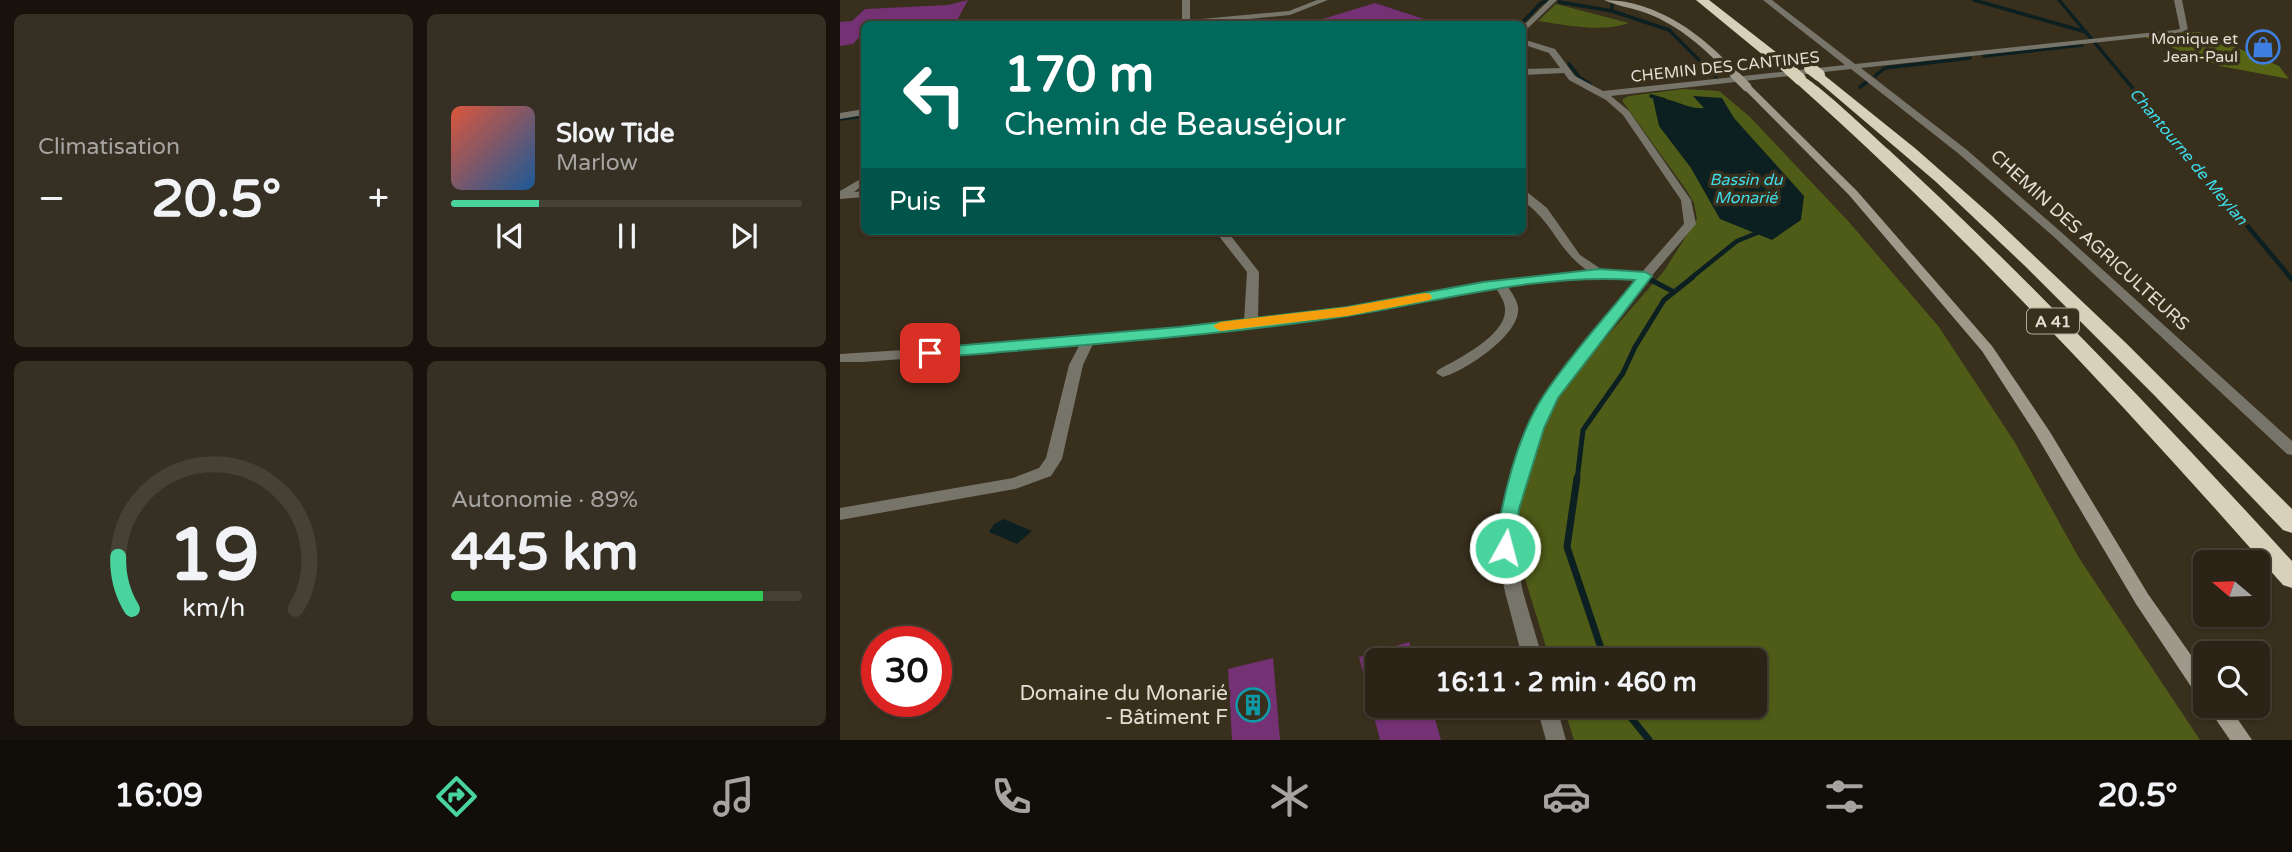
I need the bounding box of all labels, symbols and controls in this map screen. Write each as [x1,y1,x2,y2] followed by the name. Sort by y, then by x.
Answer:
[2244,28,2282,66] shop icon: Monique et Jean-Paul
[2151,29,2238,67] place label: Monique et Jean-Paul
[1004,46,1154,105] text: 170 m
[1630,47,1821,87] street label: CHEMIN DES CANTINES
[889,49,980,140] icon: left
[2125,84,2252,230] water label: Chantourne de Meylan
[1004,106,1346,144] text: Chemin de Beauséjour
[556,118,674,149] text: Slow Tide
[38,133,180,161] text: Climatisation
[1986,145,2194,335] street label: CHEMIN DES AGRICULTEURS
[556,149,638,177] text: Marlow
[151,168,281,231] text: 20.5°
[1709,170,1784,208] water label: Bassin du Monarié
[38,176,65,222] text: −
[368,176,389,222] text: +
[955,182,993,220] icon: arrive
[889,186,941,217] text: Puis
[491,217,529,255] icon: previous
[608,217,646,255] icon: pause
[725,217,763,255] icon: next
[2027,308,2079,334] road number: A 41
[900,323,960,383] pin
[911,334,949,372] icon: arrive
[451,486,638,514] text: Autonomie · 89%
[1468,511,1542,585] position arrow
[168,513,259,601] text: 19
[451,521,639,584] text: 445 km
[2193,550,2270,626] north arrow
[2193,550,2270,718] map controls
[182,593,245,623] text: km/h
[861,626,952,717] speed limit sign: 30
[2193,641,2270,718] button: search
[1435,667,1697,698] text: 16:11 · 2 min · 460 m
[1019,681,1228,730] place label: Domaine du Monarié - Bâtiment F
[1234,686,1272,724] building icon: Domaine du Monarié - Bâtiment F
[432,772,481,821] icon: directions
[709,772,758,821] icon: music
[987,772,1036,821] icon: phone
[1265,772,1314,821] icon: climate
[1542,772,1591,821] icon: car
[1820,772,1869,821] icon: filters
[114,777,203,815] text: 16:09
[2098,777,2178,815] text: 20.5°

